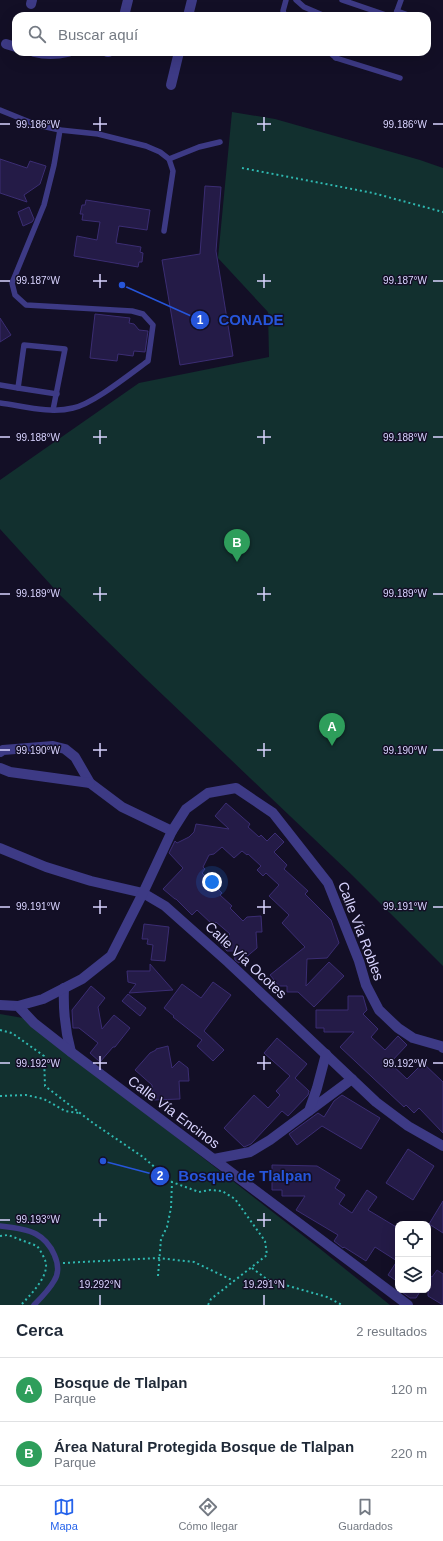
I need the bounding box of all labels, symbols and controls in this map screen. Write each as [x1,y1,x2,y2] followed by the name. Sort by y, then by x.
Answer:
[12,12,431,56] search box
[26,23,48,45] icon: search
[58,26,138,43] text: Buscar aquí
[16,119,61,130] text: 99.186°W
[383,119,428,130] text: 99.186°W
[16,275,61,286] text: 99.187°W
[383,275,428,286] text: 99.187°W
[190,307,291,334] callout: CONADE
[218,311,284,328] text: CONADE
[197,313,204,327] text: 1
[16,432,61,443] text: 99.188°W
[383,432,428,443] text: 99.188°W
[224,529,250,562] pin: B
[16,588,61,599] text: 99.189°W
[383,588,428,599] text: 99.189°W
[319,713,345,746] pin: A
[16,745,61,756] text: 99.190°W
[383,745,428,756] text: 99.190°W
[202,872,222,892] your location
[335,879,387,983] street label: Calle Vía Robles
[16,901,61,912] text: 99.191°W
[383,901,428,912] text: 99.191°W
[202,918,290,1002] street label: Calle Vía Ocotes
[16,1058,61,1069] text: 99.192°W
[383,1058,428,1069] text: 99.192°W
[125,1072,223,1152] street label: Calle Vía Encinos
[150,1162,320,1189] callout: Bosque de Tlalpan
[178,1167,312,1184] text: Bosque de Tlalpan
[157,1169,164,1183] text: 2
[16,1214,61,1225] text: 99.193°W
[395,1221,431,1293] map controls
[395,1221,431,1257] button: locate
[395,1257,431,1293] button: layers
[79,1279,121,1290] text: 19.292°N
[243,1279,285,1290] text: 19.291°N
[16,1321,63,1340] text: Cerca
[356,1324,427,1339] text: 2 resultados
[54,1374,187,1391] text: Bosque de Tlalpan
[24,1382,34,1397] text: A
[391,1382,427,1397] text: 120 m
[54,1391,96,1406] text: Parque
[54,1438,354,1455] text: Área Natural Protegida Bosque de Tlalpan
[24,1446,34,1461] text: B
[391,1446,427,1461] text: 220 m
[54,1455,96,1470] text: Parque
[50,1496,78,1532] tab: Mapa
[178,1496,238,1532] tab: Cómo llegar
[338,1496,393,1532] tab: Guardados

